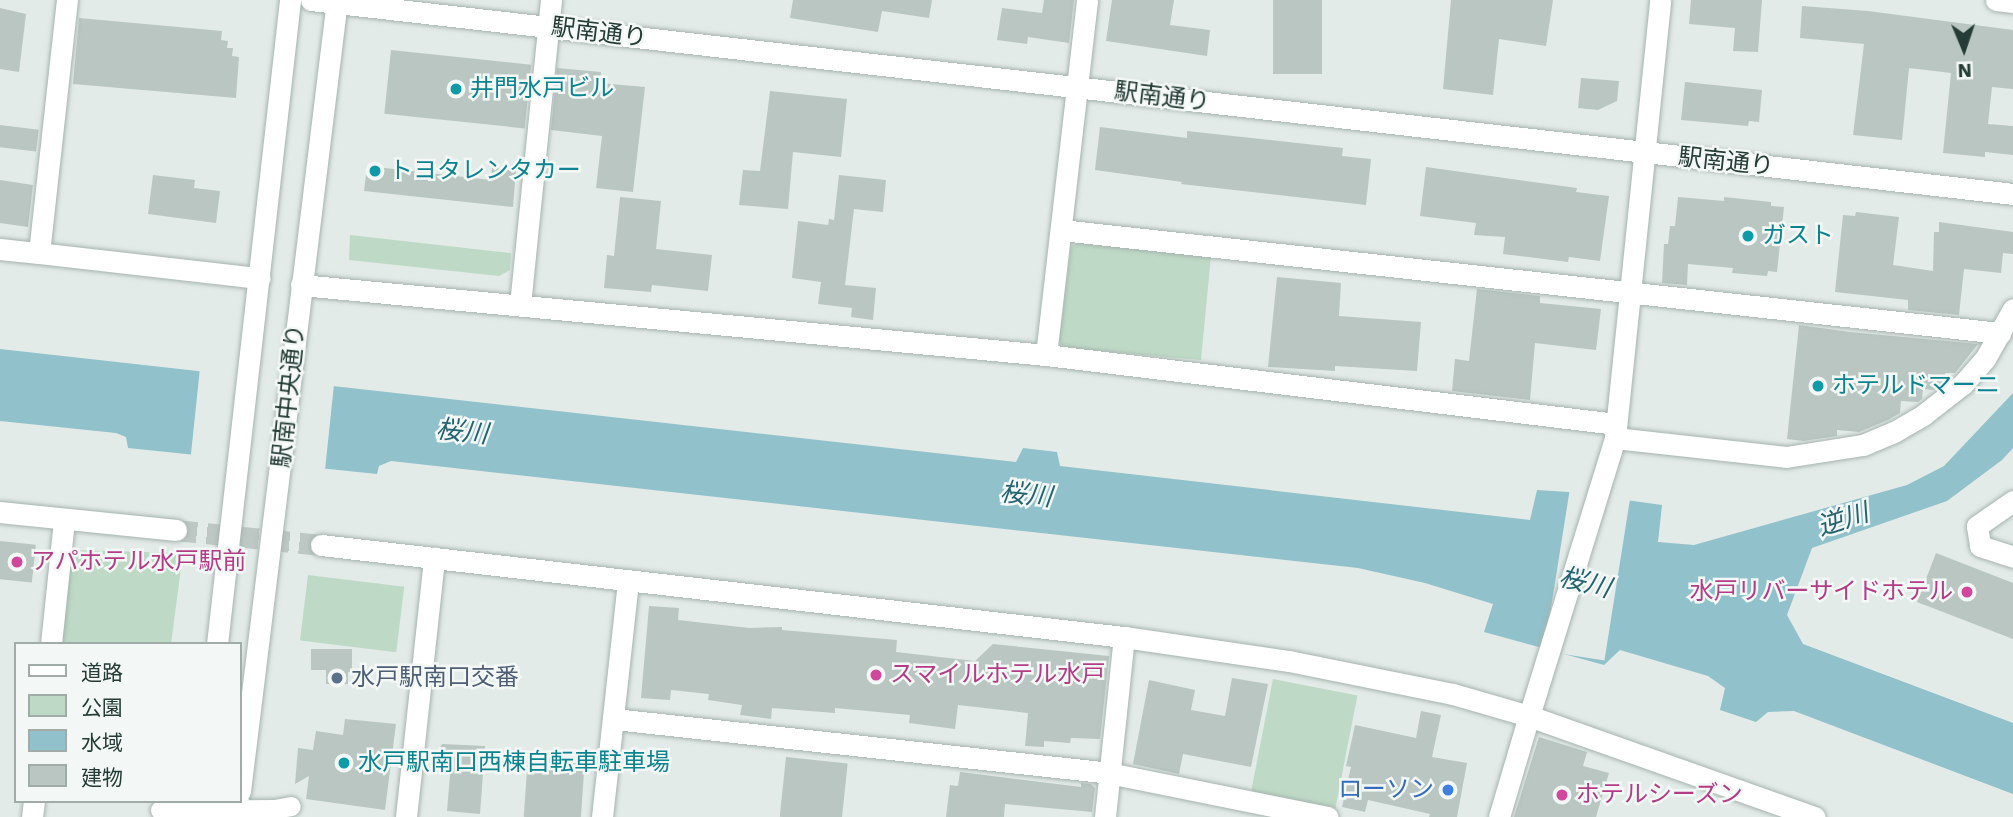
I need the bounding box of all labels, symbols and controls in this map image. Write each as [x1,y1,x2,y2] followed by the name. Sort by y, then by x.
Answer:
[550,13,648,53] street label: 駅南通り
[1929,14,1999,84] north arrow
[1957,59,1972,82] text: N
[470,75,614,103] place label: 井門水戸ビル
[1113,77,1211,117] street label: 駅南通り
[448,81,464,97] marker: 井門水戸ビル
[1677,143,1775,181] street label: 駅南通り
[389,157,581,185] place label: トヨタレンタカー
[367,163,383,179] marker: トヨタレンタカー
[1762,222,1834,250] place label: ガスト
[1740,228,1756,244] marker: ガスト
[267,323,311,469] street label: 駅南中央通り
[1832,372,2000,400] place label: ホテルドマーニ
[1810,378,1826,394] marker: ホテルドマーニ
[435,414,489,450] water label: 桜川
[999,477,1053,513] water label: 桜川
[1813,497,1873,543] water label: 逆川
[31,548,247,576] place label: アパホテル水戸駅前
[9,554,25,570] marker: アパホテル水戸駅前
[1556,562,1614,604] water label: 桜川
[1689,578,1953,606] place label: 水戸リバーサイドホテル
[1959,584,1975,600] marker: 水戸リバーサイドホテル
[14,642,242,803] legend
[81,660,123,685] text: 道路
[890,661,1106,689] place label: スマイルホテル水戸
[351,664,519,692] place label: 水戸駅南口交番
[868,667,884,683] marker: スマイルホテル水戸
[329,670,345,686] marker: 水戸駅南口交番
[81,695,123,720] text: 公園
[81,730,123,755] text: 水域
[358,749,670,777] place label: 水戸駅南口西棟自転車駐車場
[336,755,352,771] marker: 水戸駅南口西棟自転車駐車場
[81,765,123,790] text: 建物
[1338,776,1434,804] place label: ローソン
[1576,781,1744,809] place label: ホテルシーズン
[1440,782,1456,798] marker: ローソン
[1554,787,1570,803] marker: ホテルシーズン

